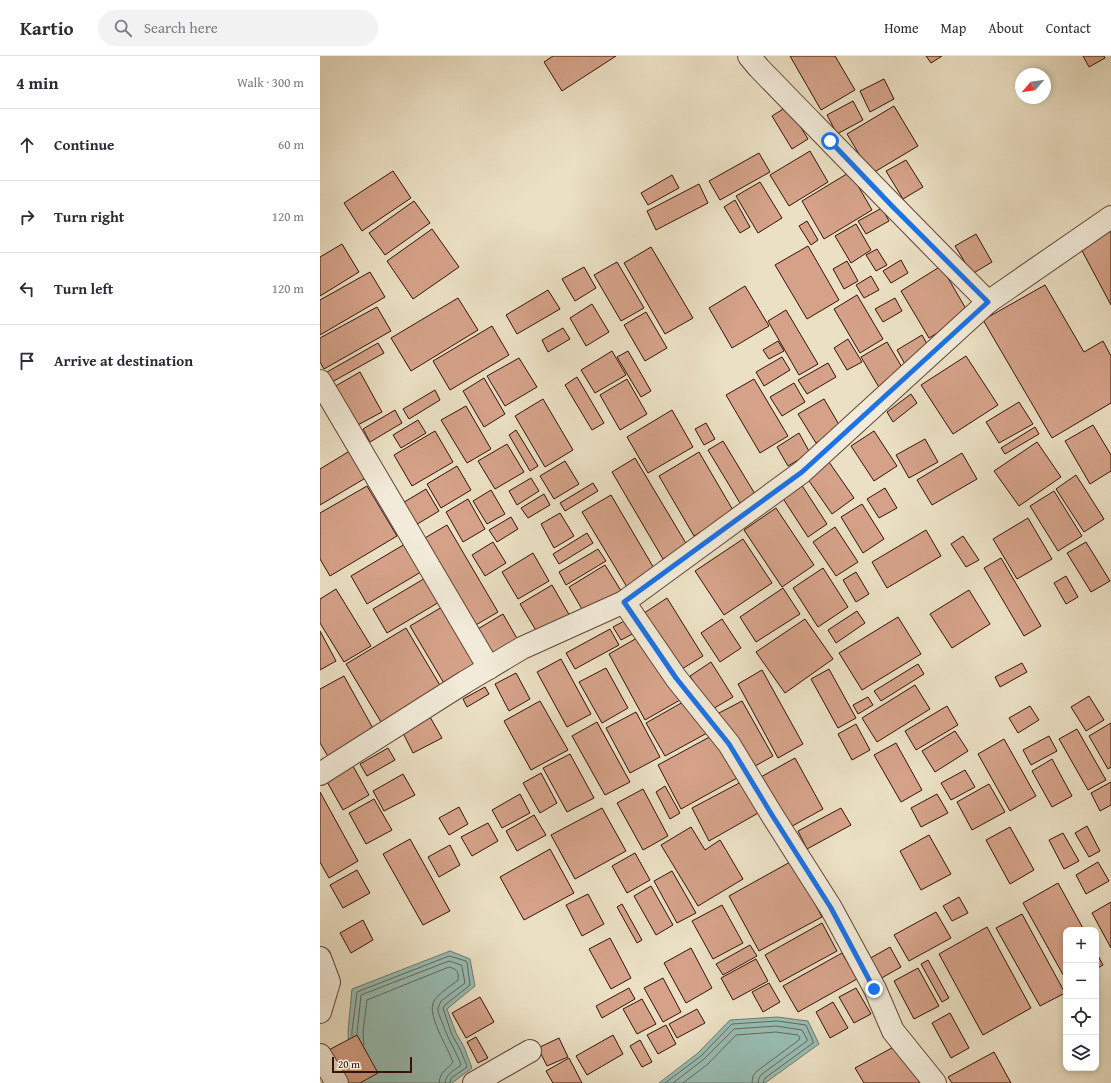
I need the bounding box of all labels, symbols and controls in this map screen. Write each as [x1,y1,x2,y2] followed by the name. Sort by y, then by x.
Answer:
[98,10,378,46] search box
[20,14,74,42] text: Kartio
[112,17,134,39] icon: search
[144,17,218,38] text: Search here
[884,18,919,38] text: Home
[941,18,966,38] text: Map
[988,18,1024,38] text: About
[1046,18,1091,38] text: Contact
[1015,68,1051,104] north arrow
[16,70,58,95] text: 4 min
[237,73,304,92] text: Walk · 300 m
[821,132,839,150] route start
[16,134,38,156] icon: ahead
[54,134,115,155] text: Continue
[278,135,304,154] text: 60 m
[16,206,38,228] icon: right
[54,206,125,227] text: Turn right
[272,207,304,226] text: 120 m
[16,278,38,300] icon: left
[54,278,113,299] text: Turn left
[272,279,304,298] text: 120 m
[16,350,38,372] icon: arrive
[54,350,193,371] text: Arrive at destination
[1063,927,1099,1071] map controls
[1063,927,1099,963] button: +
[1063,963,1099,999] button: −
[865,980,883,998] route end
[1063,999,1099,1035] button: locate
[1063,1035,1099,1071] button: layers
[332,1055,412,1074] scale bar
[338,1056,360,1072] text: 20 m

